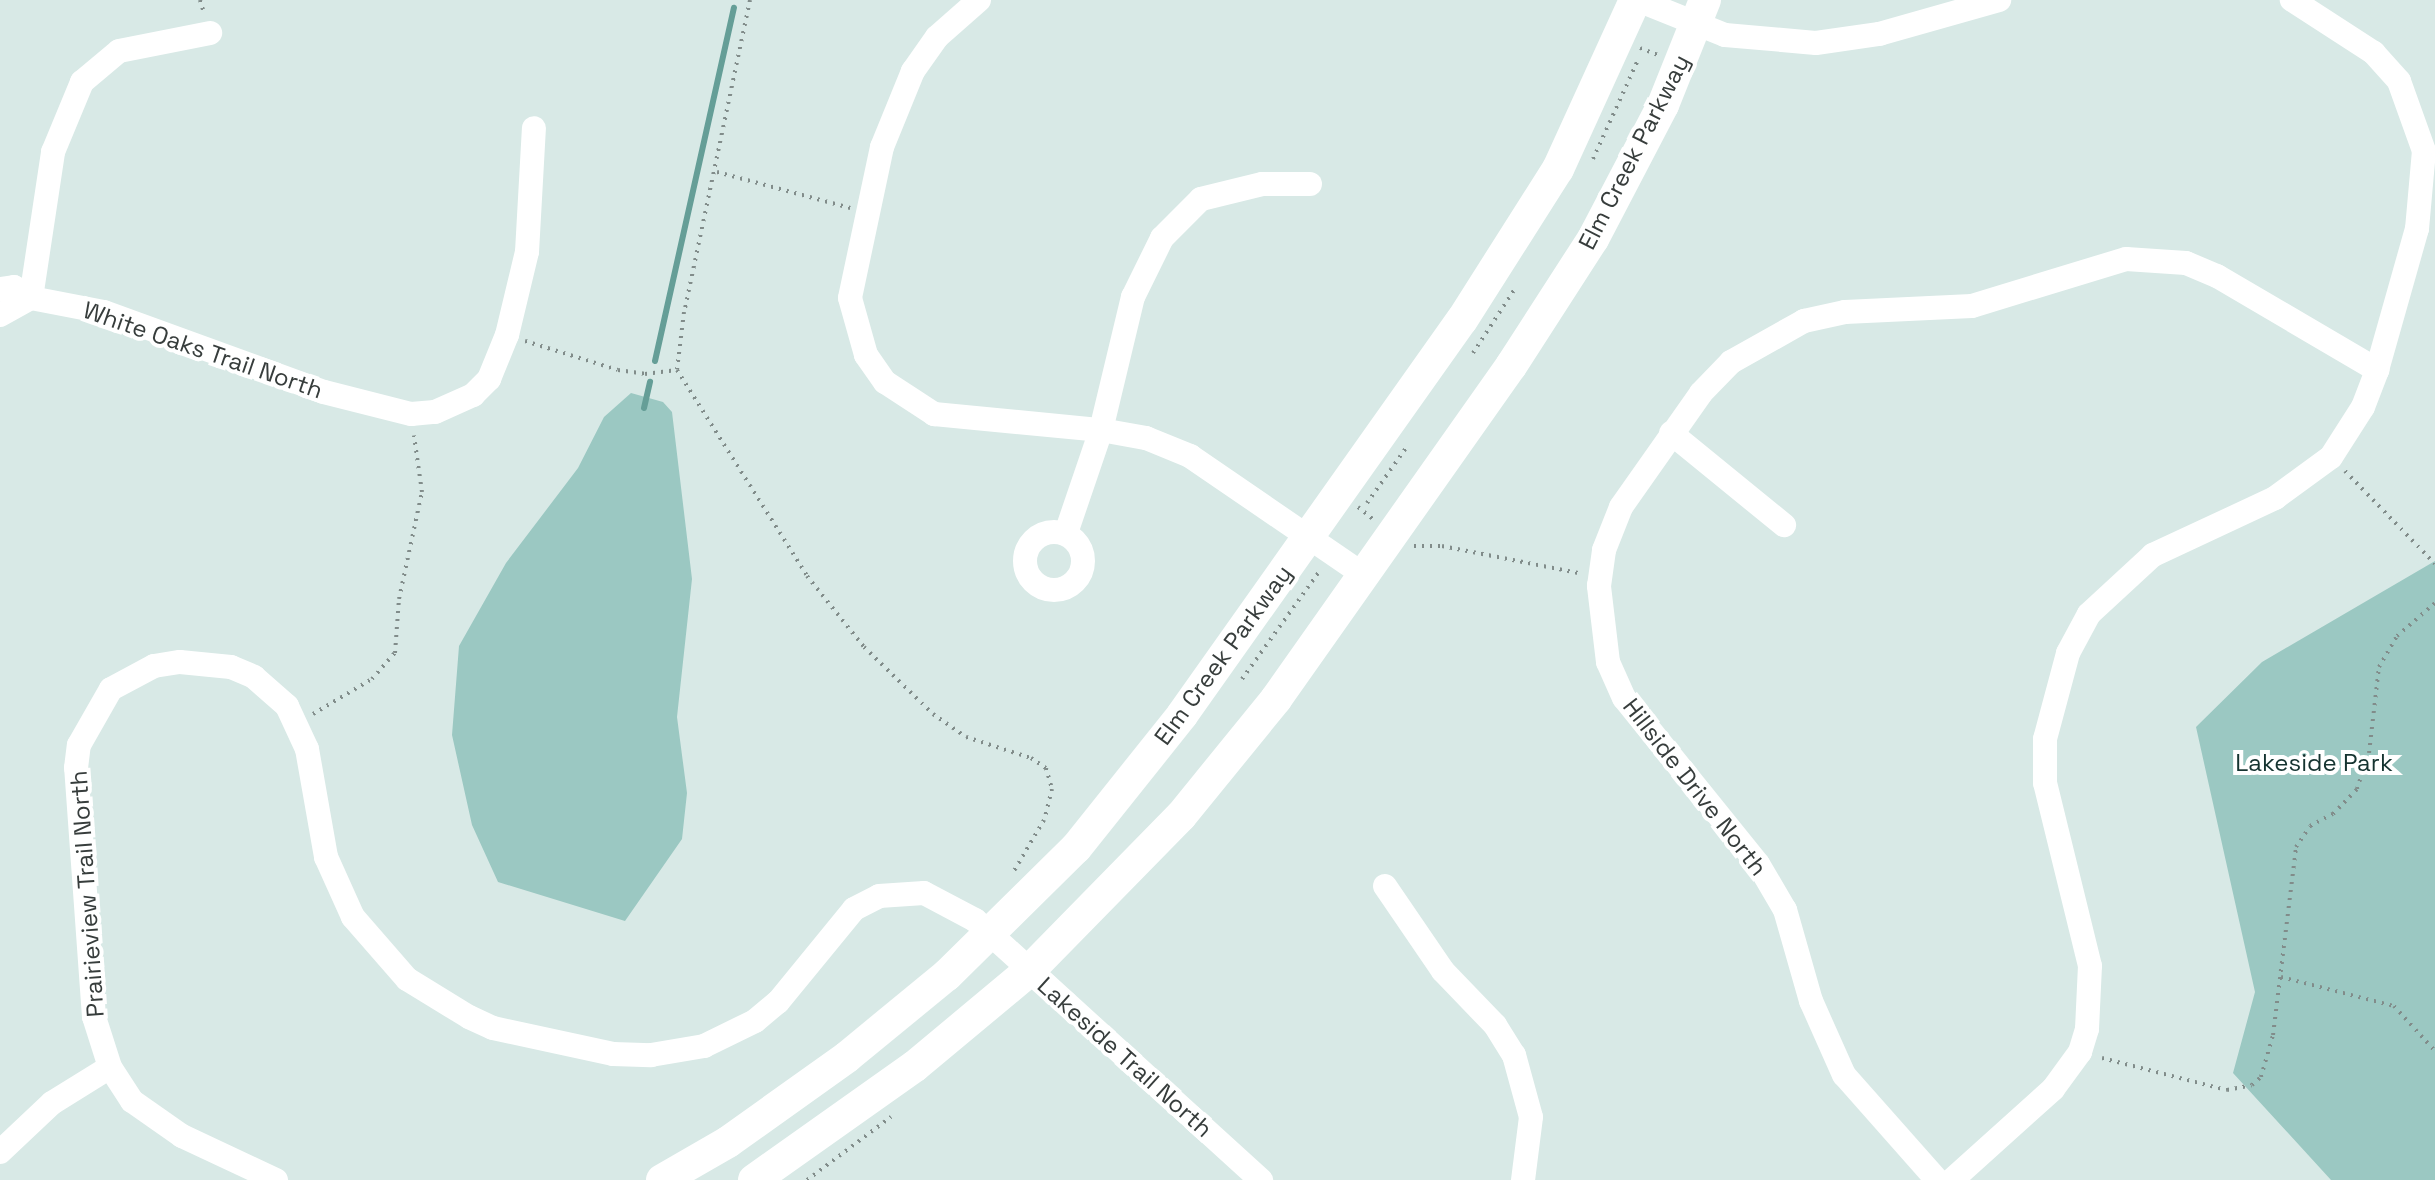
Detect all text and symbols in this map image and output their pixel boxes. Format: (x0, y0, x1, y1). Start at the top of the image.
street label: Elm Creek Parkway (1572, 50, 1696, 254)
street label: White Oaks Trail North (79, 295, 327, 405)
street label: Elm Creek Parkway (1148, 560, 1298, 750)
street label: Hillside Drive North (1617, 693, 1773, 881)
park label: Lakeside Park (2235, 749, 2393, 777)
street label: Prairieview Trail North (64, 769, 110, 1019)
street label: Lakeside Trail North (1031, 971, 1219, 1143)

